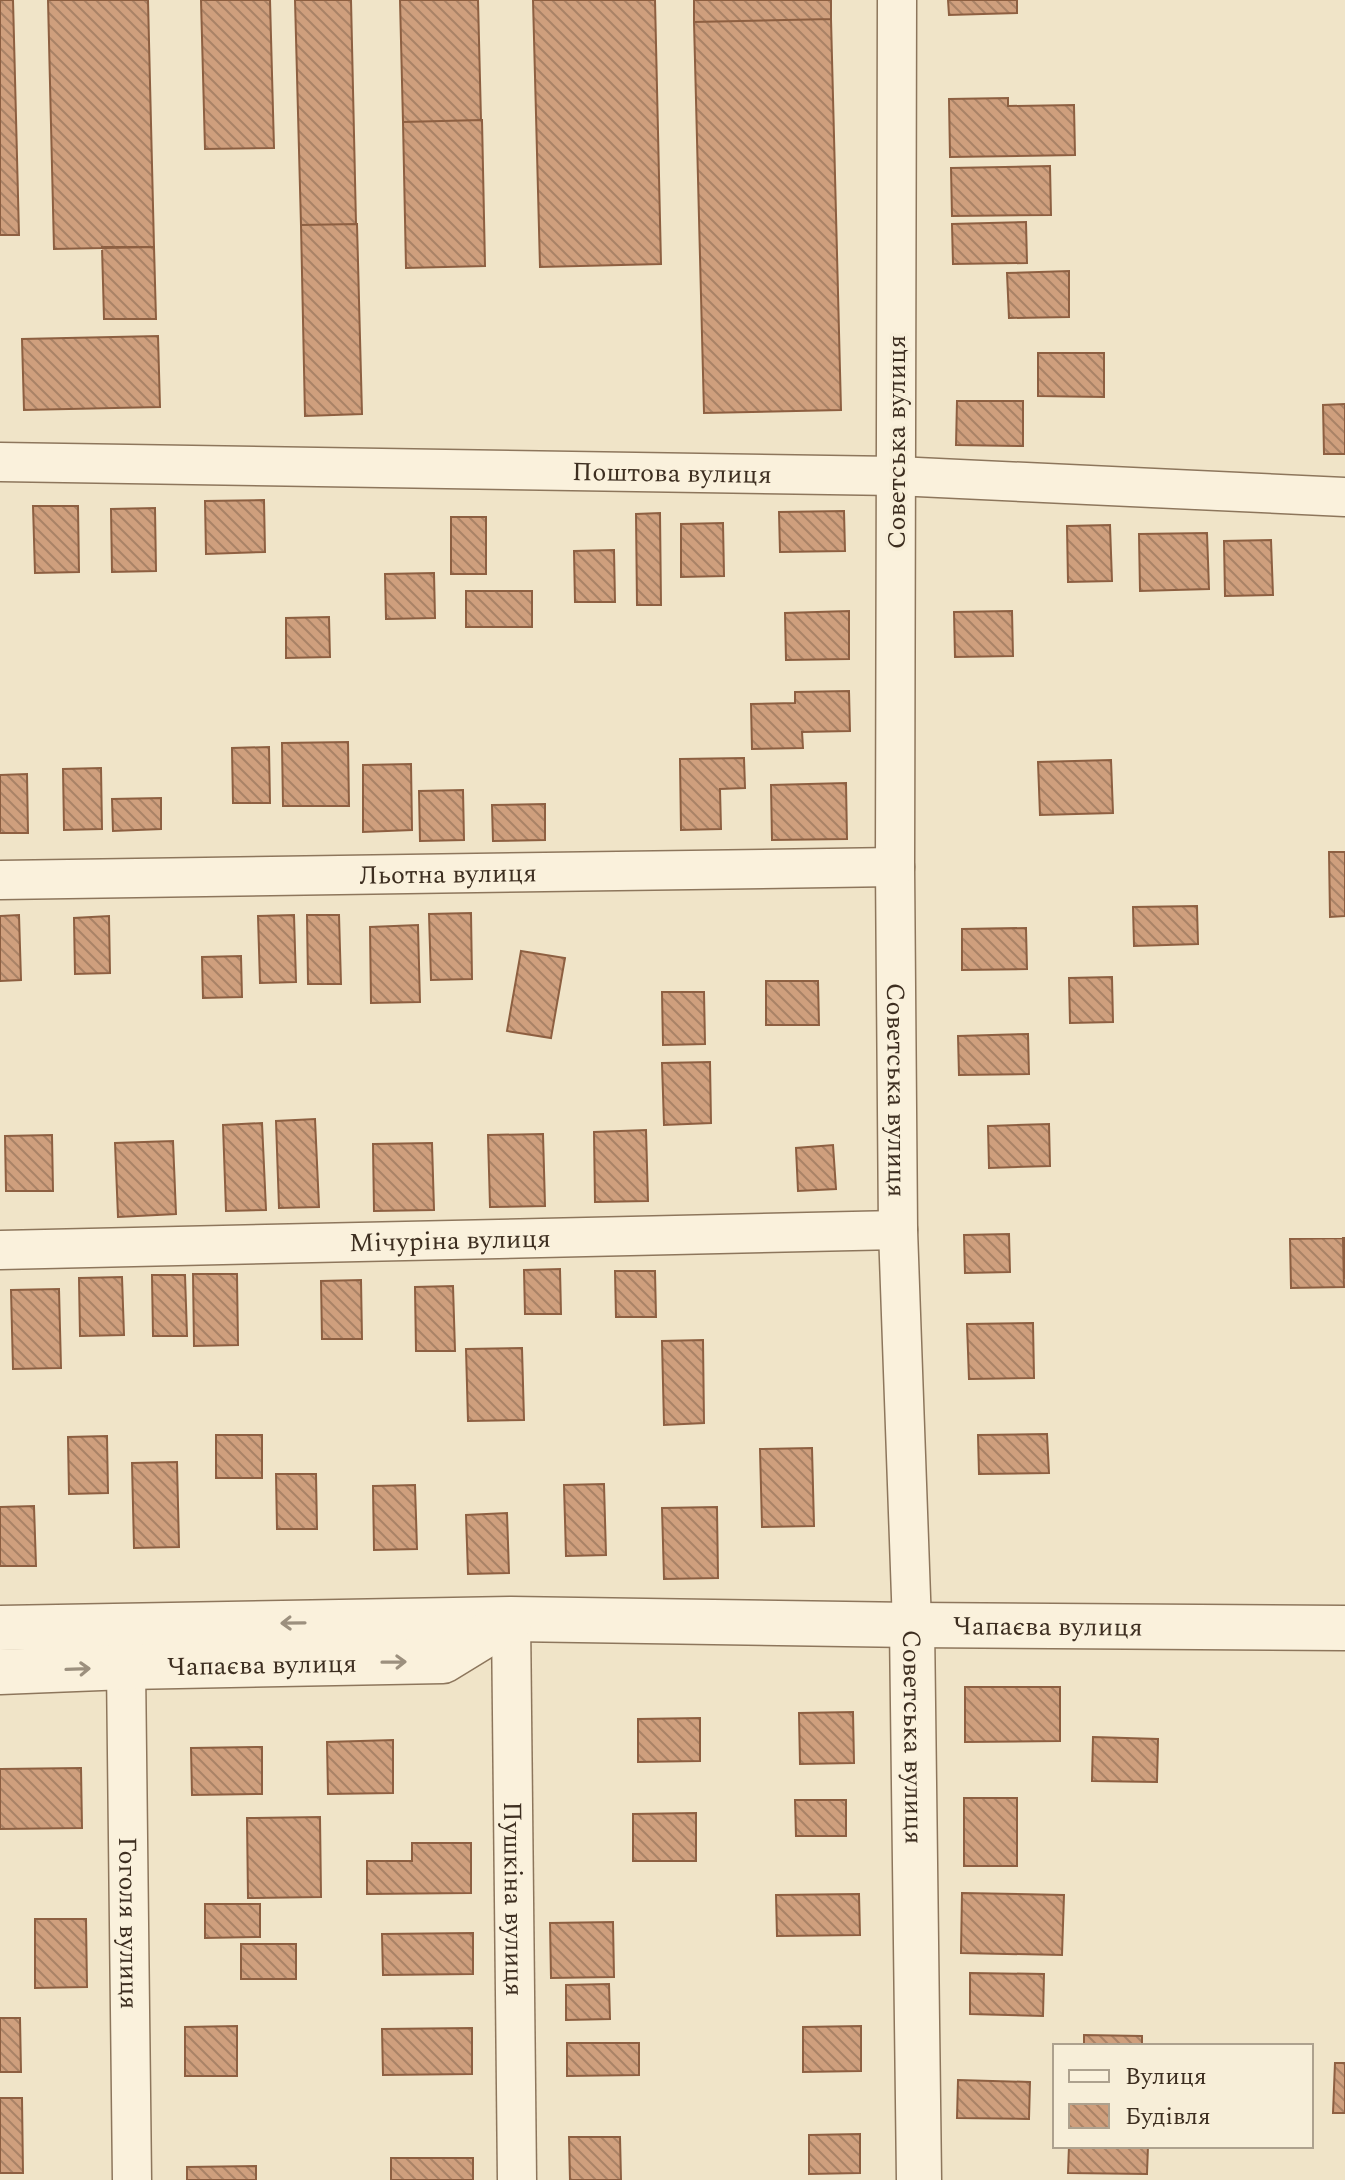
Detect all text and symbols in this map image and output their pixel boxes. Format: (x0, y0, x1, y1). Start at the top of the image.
street label: Советська вулиця (877, 335, 917, 549)
street label: Поштова вулиця (572, 452, 772, 495)
street label: Льотна вулиця (359, 853, 537, 896)
street label: Советська вулиця (875, 982, 917, 1198)
street label: Мічуріна вулиця (349, 1219, 551, 1263)
street label: Чапаєва вулиця (953, 1606, 1143, 1648)
one-way arrow (280, 1615, 307, 1631)
street label: Советська вулиця (891, 1629, 934, 1845)
street label: Чапаєва вулиця (167, 1644, 357, 1687)
one-way arrow (380, 1654, 407, 1670)
one-way arrow (64, 1661, 91, 1676)
street label: Пушкіна вулиця (492, 1801, 534, 1997)
street label: Гоголя вулиця (107, 1836, 149, 2010)
legend (1053, 2044, 1313, 2148)
text: Вулиця (1125, 2059, 1207, 2095)
text: Будівля (1125, 2099, 1211, 2135)

